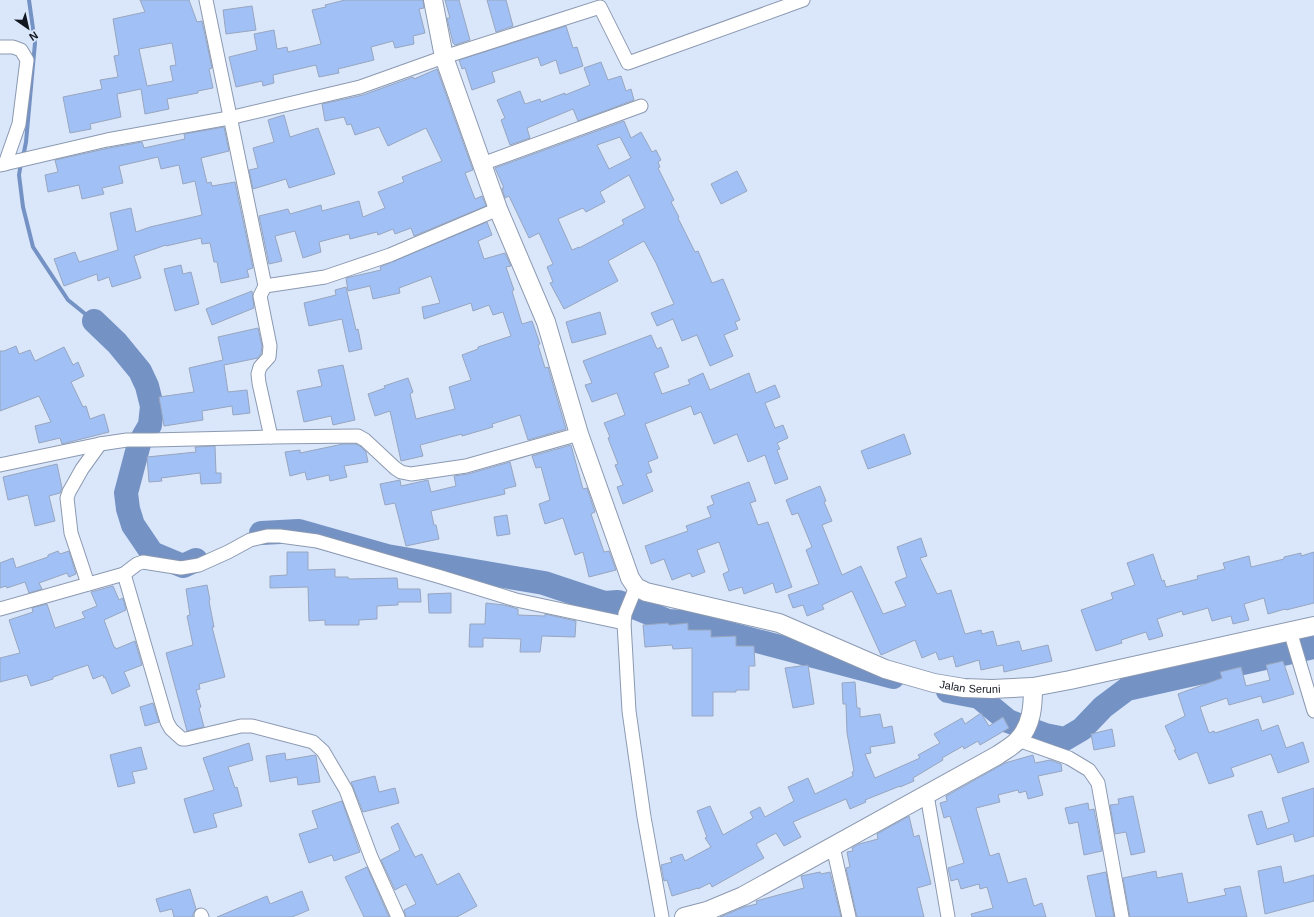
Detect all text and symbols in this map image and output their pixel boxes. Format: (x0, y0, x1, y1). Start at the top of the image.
north arrow (8, 8, 48, 48)
text: N (27, 29, 40, 44)
street label: Jalan Seruni (939, 678, 1001, 695)

